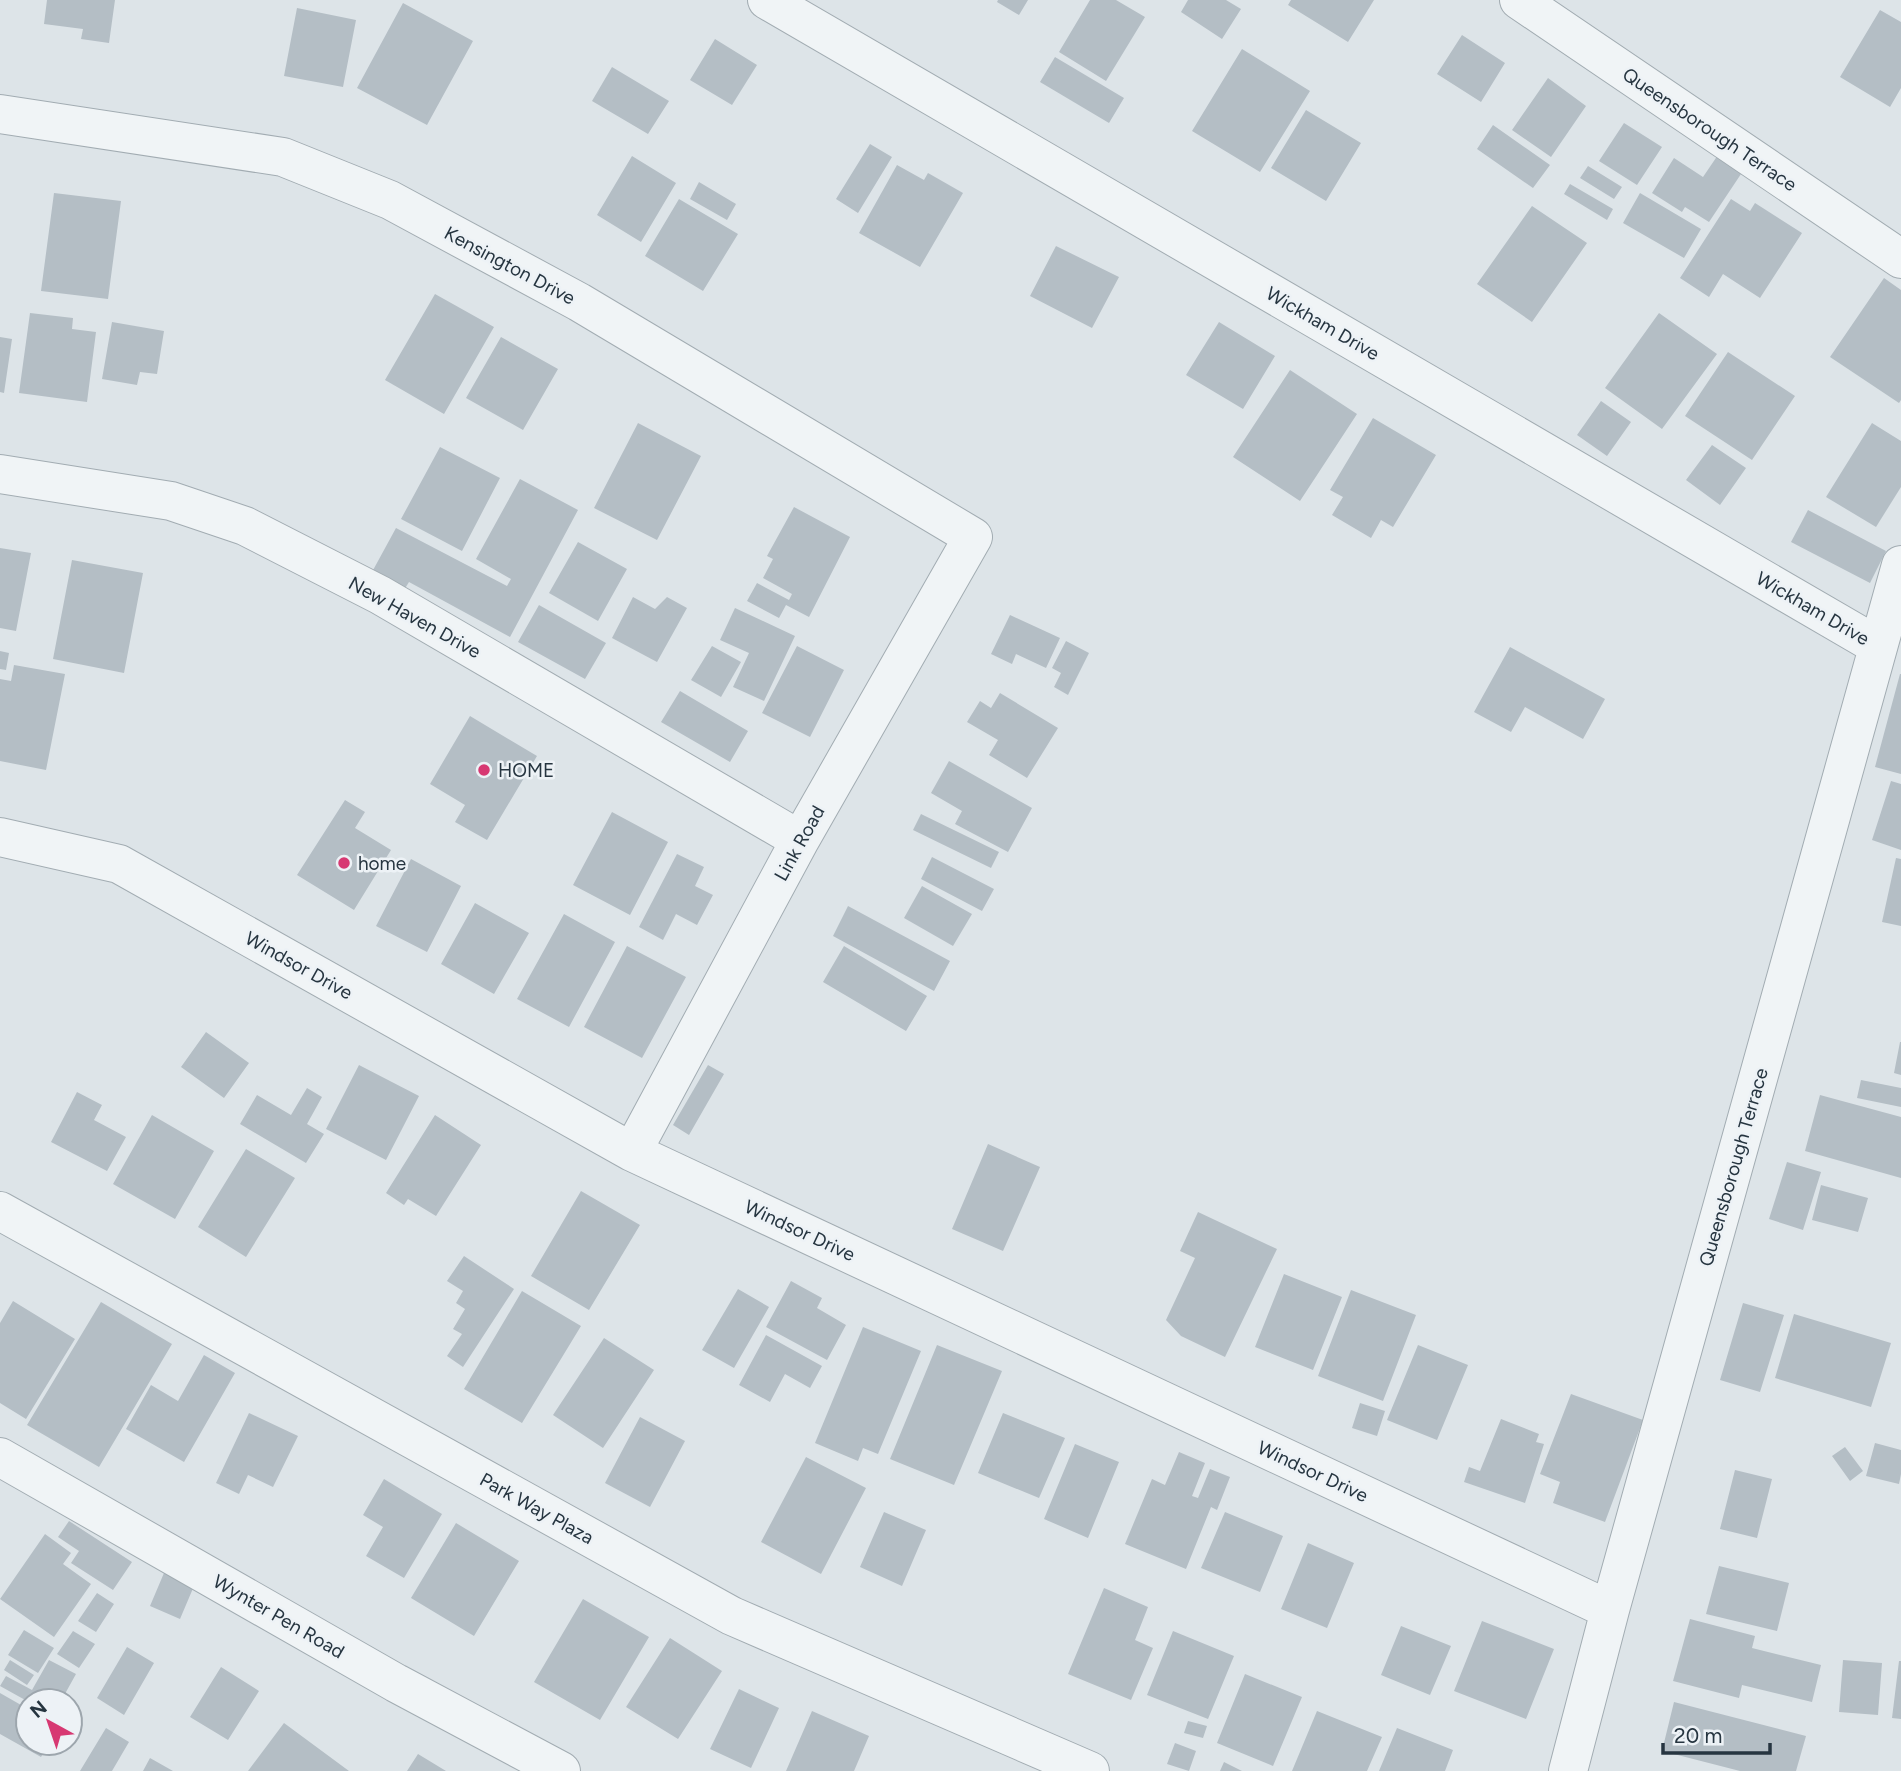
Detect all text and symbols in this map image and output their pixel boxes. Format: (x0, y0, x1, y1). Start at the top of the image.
street label: Queensborough Terrace (1618, 63, 1801, 196)
street label: Kensington Drive (440, 221, 579, 310)
street label: Wickham Drive (1262, 282, 1384, 365)
street label: Wickham Drive (1752, 567, 1874, 650)
street label: New Haven Drive (345, 572, 485, 663)
place label: HOME (498, 759, 554, 782)
marker: HOME (476, 762, 492, 778)
street label: Link Road (769, 802, 830, 885)
place label: home (358, 852, 406, 875)
marker: home (336, 855, 352, 871)
street label: Windsor Drive (241, 926, 357, 1004)
street label: Queensborough Terrace (1694, 1065, 1773, 1269)
street label: Windsor Drive (741, 1195, 859, 1266)
street label: Windsor Drive (1254, 1436, 1372, 1507)
street label: Park Way Plaza (476, 1468, 598, 1549)
street label: Wynter Pen Road (209, 1570, 348, 1663)
north arrow (14, 1687, 84, 1757)
text: N (25, 1696, 51, 1723)
scale bar (1663, 1712, 1770, 1756)
text: 20 m (1674, 1723, 1722, 1748)

